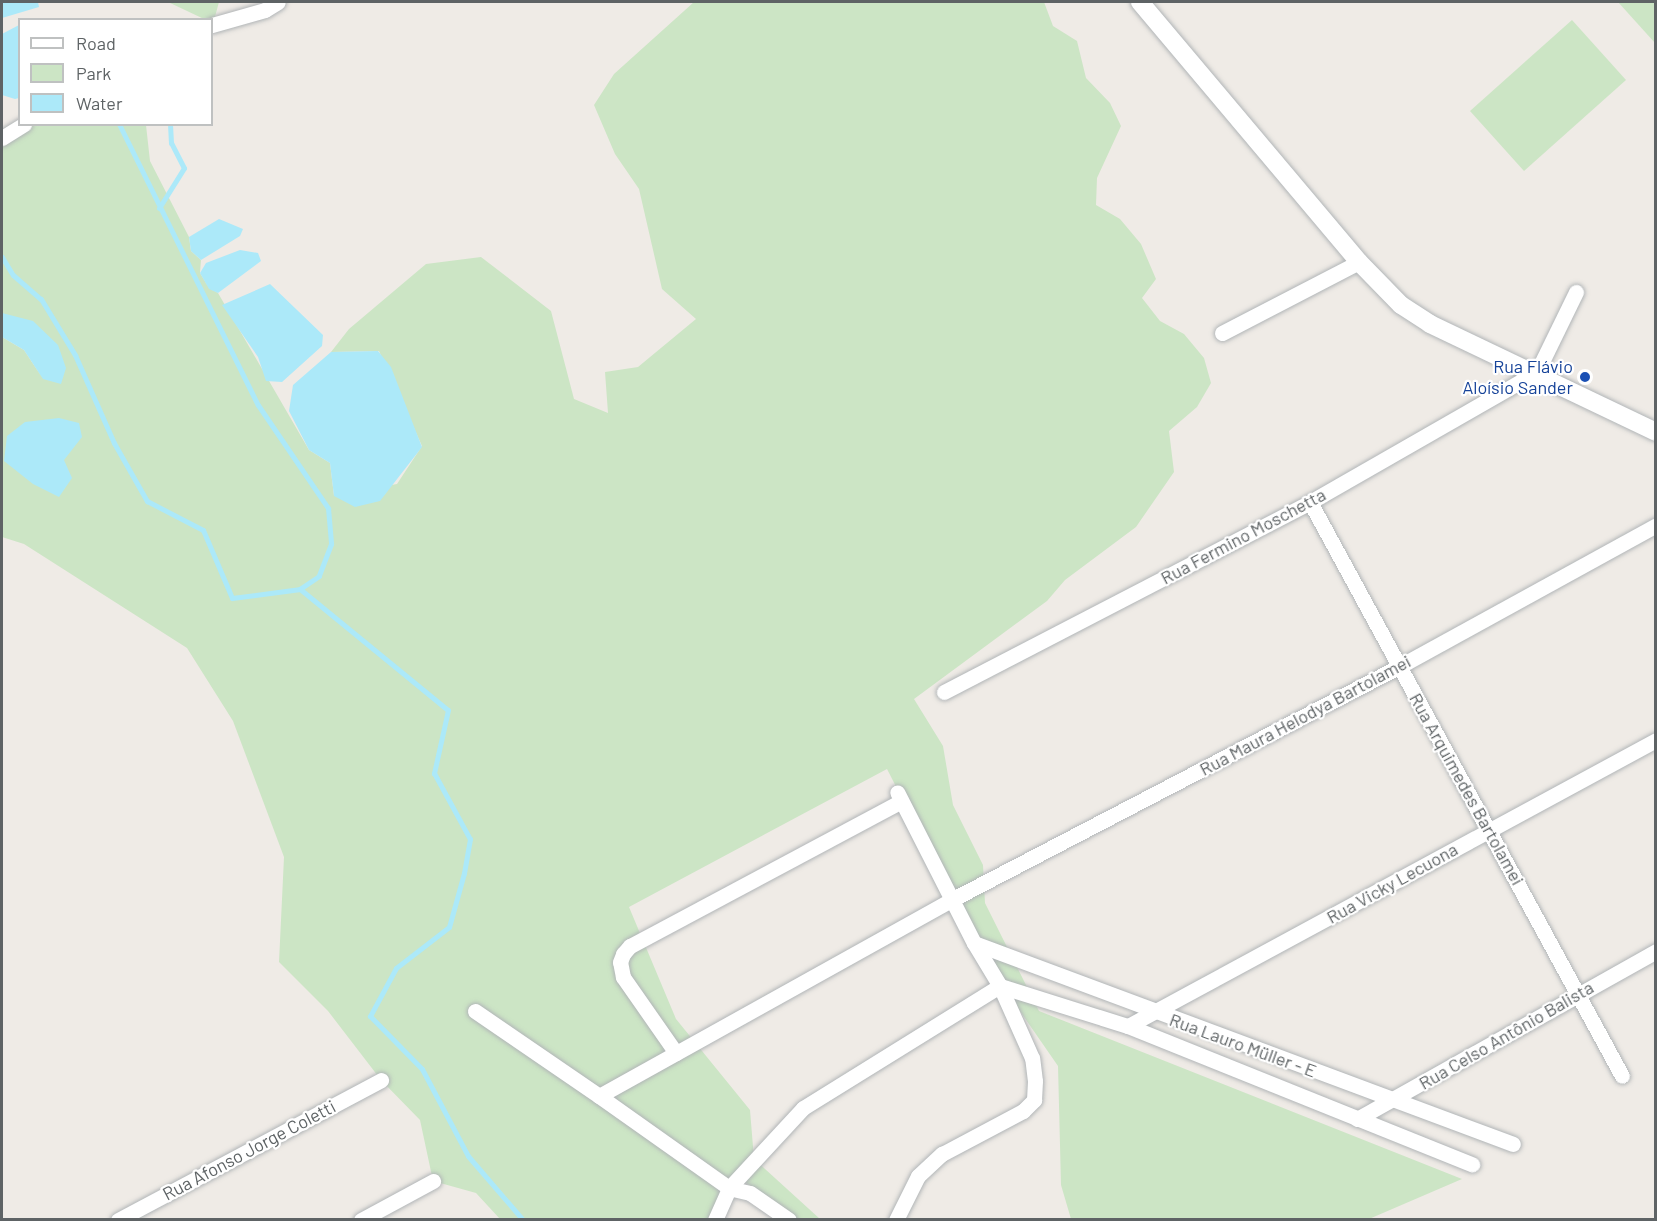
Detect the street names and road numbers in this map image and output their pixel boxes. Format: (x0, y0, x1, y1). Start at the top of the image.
street label: Rua Fermino Moschetta (1157, 483, 1329, 589)
street label: Rua Maura Helodya Bartolamei (1196, 650, 1414, 780)
street label: Rua Arquimedes Bartolamei (1405, 689, 1529, 889)
street label: Rua Vicky Lecuona (1323, 838, 1461, 928)
street label: Rua Celso Antônio Balista (1415, 976, 1597, 1094)
street label: Rua Lauro Müller - E (1167, 1008, 1319, 1082)
street label: Rua Afonso Jorge Coletti (159, 1095, 339, 1205)

